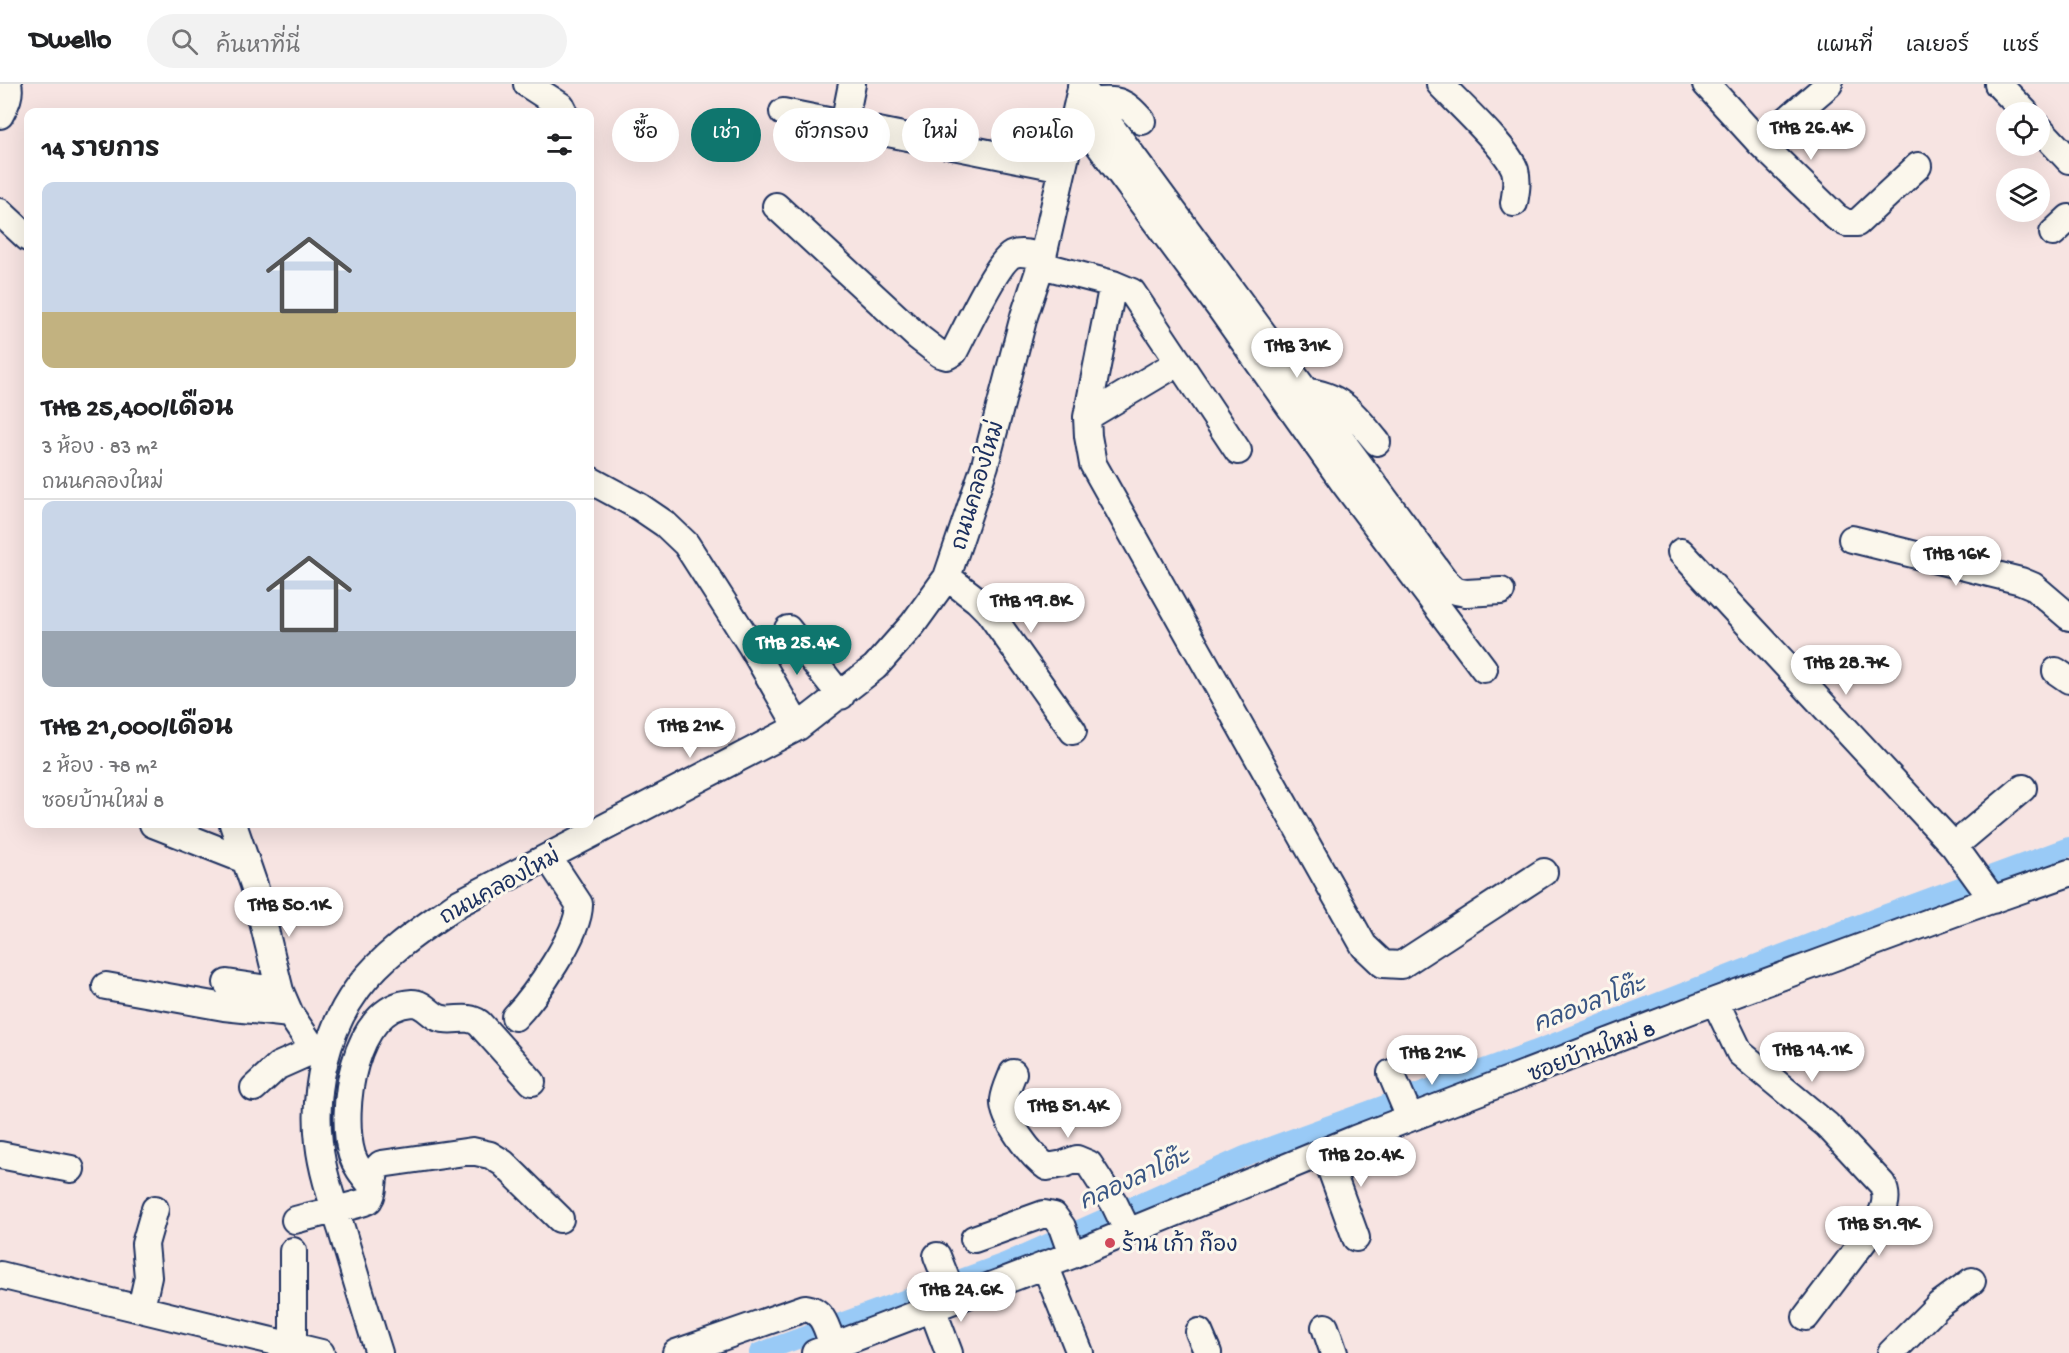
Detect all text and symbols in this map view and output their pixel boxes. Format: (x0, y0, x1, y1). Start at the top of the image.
search box (147, 14, 567, 68)
text: Dwello (30, 25, 111, 58)
icon: search (168, 25, 201, 58)
text: ค้นหาที่นี่ (216, 35, 300, 61)
text: แผนที่ (1816, 35, 1873, 60)
text: เลเยอร์ (1906, 35, 1969, 60)
text: แชร์ (2002, 35, 2039, 60)
map controls (1996, 102, 2050, 222)
button: locate (1996, 102, 2050, 156)
chip: ซื้อ (612, 108, 679, 162)
chip: เช่า (691, 108, 761, 162)
chip: ตัวกรอง (773, 108, 890, 162)
chip: ใหม่ (902, 108, 979, 162)
chip: คอนโด (991, 108, 1095, 162)
pin: THB 26.4K (1742, 110, 1880, 161)
text: THB 26.4K (1771, 118, 1851, 141)
icon: filters (543, 128, 576, 161)
text: 14 รายการ (42, 136, 160, 167)
button: layers (1996, 168, 2050, 222)
icon: home (255, 221, 363, 329)
pin: THB 31K (1242, 328, 1352, 379)
text: THB 31K (1265, 336, 1329, 359)
text: THB 25,400/เดือน (42, 395, 234, 426)
street label: ถนนคลองใหม่ (943, 417, 1012, 554)
text: 3 ห้อง · 83 m² (42, 438, 158, 461)
text: ถนนคลองใหม่ (42, 473, 163, 496)
pin: THB 16K (1901, 536, 2011, 587)
icon: home (255, 540, 363, 648)
text: THB 16K (1924, 544, 1988, 567)
pin: THB 19.8K (962, 583, 1100, 634)
text: THB 19.8K (991, 591, 1071, 614)
pin: THB 25.4K (728, 625, 866, 676)
text: THB 25.4K (756, 633, 838, 656)
pin: THB 28.7K (1777, 645, 1915, 696)
text: THB 28.7K (1805, 653, 1887, 676)
pin: THB 21K (635, 708, 745, 759)
text: THB 21,000/เดือน (42, 714, 233, 745)
text: THB 21K (659, 716, 721, 739)
text: 2 ห้อง · 78 m² (42, 757, 158, 780)
text: ซอยบ้านใหม่ 8 (42, 792, 164, 815)
street label: ถนนคลองใหม่ (434, 840, 566, 932)
pin: THB 50.1K (220, 887, 358, 938)
text: THB 50.1K (248, 895, 330, 918)
water label: คลองลาโต๊ะ (1528, 966, 1653, 1041)
street label: ซอยบ้านใหม่ 8 (1523, 1013, 1660, 1090)
pin: THB 14.1K (1743, 1032, 1881, 1083)
pin: THB 21K (1377, 1035, 1487, 1086)
text: THB 14.1K (1774, 1040, 1850, 1063)
text: THB 21K (1401, 1043, 1463, 1066)
pin: THB 51.4K (999, 1088, 1137, 1139)
text: THB 51.4K (1028, 1096, 1108, 1119)
pin: THB 20.4K (1292, 1137, 1430, 1188)
water label: คลองลาโต๊ะ (1074, 1138, 1198, 1218)
text: THB 20.4K (1320, 1145, 1402, 1168)
pin: THB 51.9K (1810, 1206, 1948, 1257)
text: THB 51.9K (1839, 1214, 1919, 1237)
place label: ร้าน เก้า ก๊อง (1122, 1229, 1237, 1260)
marker: ร้าน เก้า ก๊อง (1103, 1236, 1117, 1250)
pin: THB 24.6K (892, 1272, 1030, 1323)
text: THB 24.6K (921, 1280, 1001, 1303)

